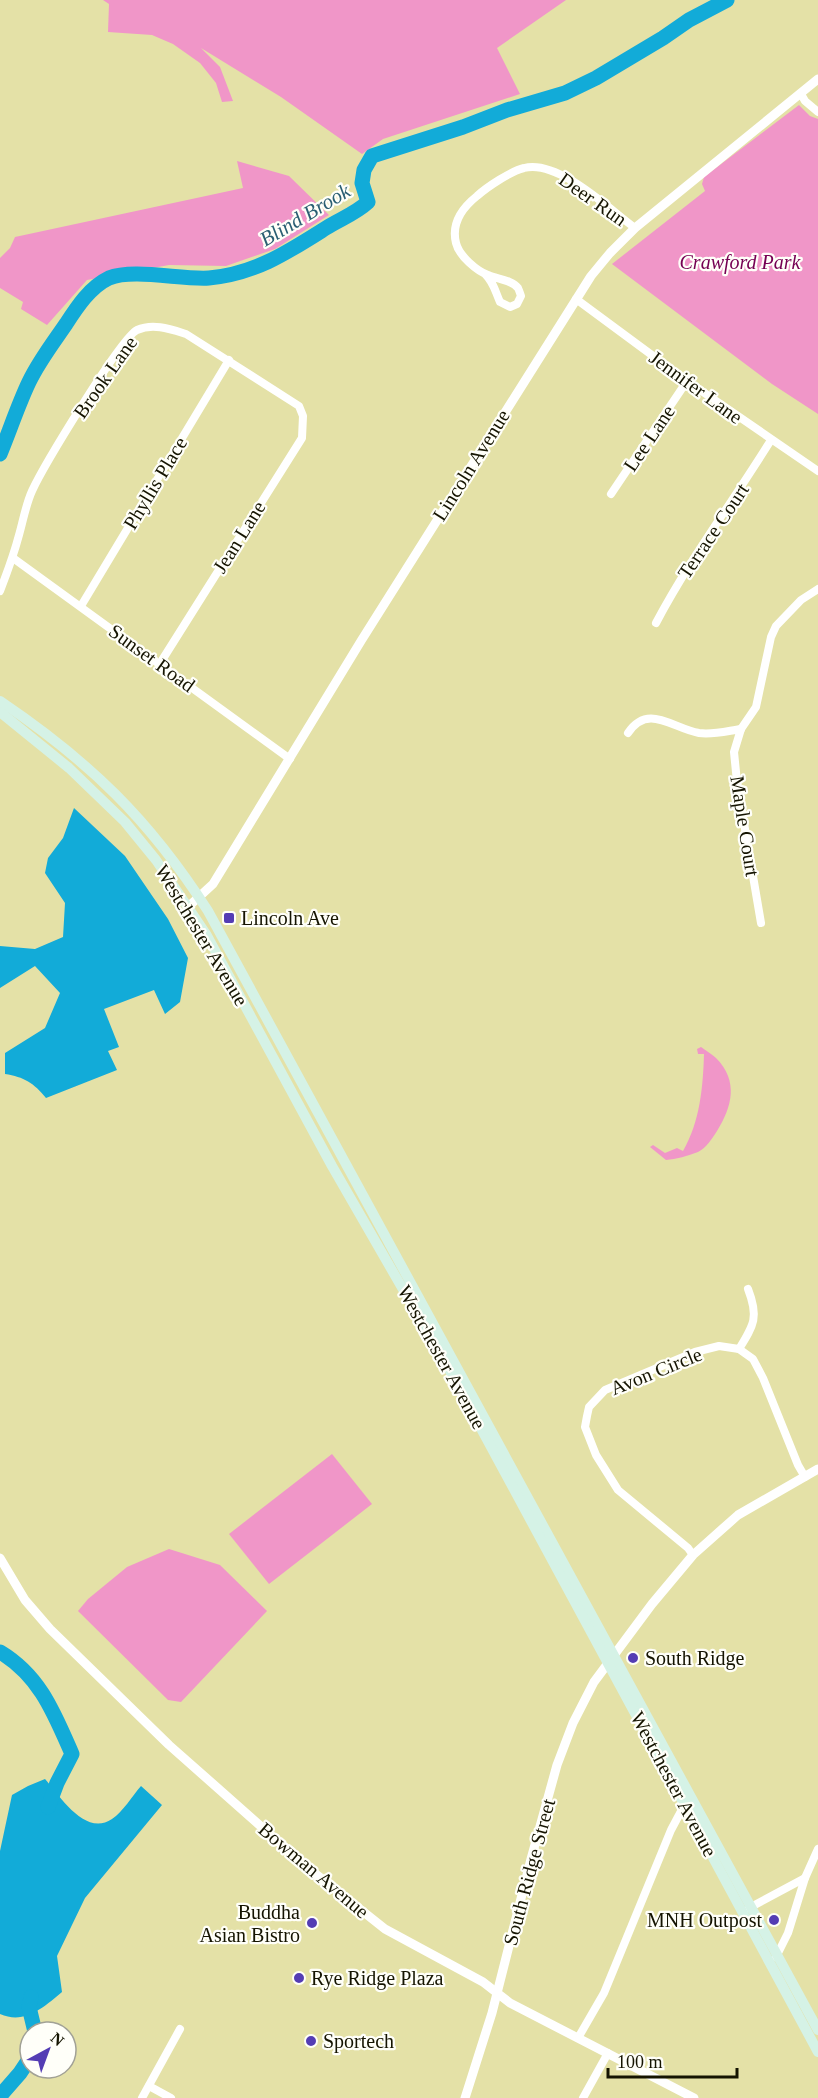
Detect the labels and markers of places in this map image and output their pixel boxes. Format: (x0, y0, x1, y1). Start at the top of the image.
place label: Lincoln Ave (241, 907, 339, 929)
marker: Lincoln Ave (222, 911, 236, 925)
place label: South Ridge (645, 1647, 745, 1670)
marker: South Ridge (626, 1651, 640, 1665)
place label: Buddha Asian Bistro (199, 1901, 300, 1946)
place label: MNH Outpost (647, 1909, 762, 1932)
marker: MNH Outpost (767, 1913, 781, 1927)
marker: Buddha Asian Bistro (305, 1916, 319, 1930)
place label: Rye Ridge Plaza (311, 1967, 444, 1990)
marker: Rye Ridge Plaza (292, 1971, 306, 1985)
place label: Sportech (323, 2030, 394, 2053)
marker: Sportech (304, 2034, 318, 2048)

